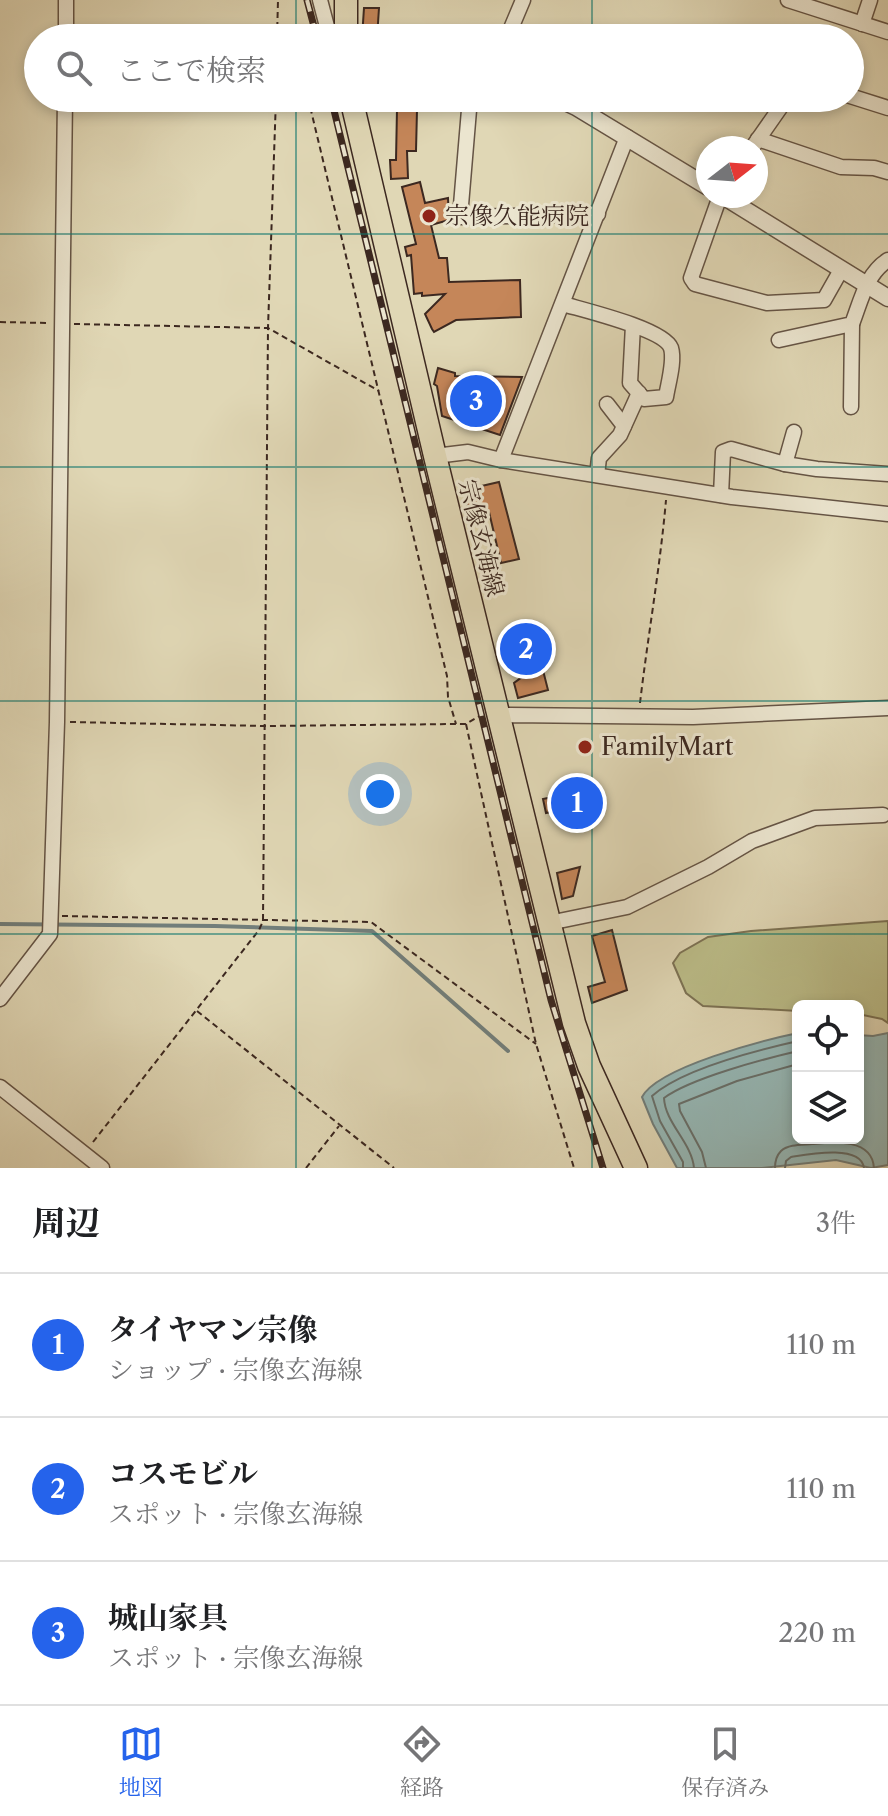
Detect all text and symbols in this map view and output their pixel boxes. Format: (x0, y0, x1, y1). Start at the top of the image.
search box (24, 24, 864, 112)
icon: search (52, 46, 96, 90)
text: ここで検索 (116, 52, 266, 89)
north arrow (696, 136, 768, 208)
place label: 宗像久能病院 (445, 201, 589, 230)
marker: 宗像久能病院 (420, 207, 438, 225)
pin: 3 (450, 371, 502, 431)
street label: 宗像玄海線 (453, 476, 510, 600)
pin: 2 (500, 619, 552, 679)
place label: FamilyMart (601, 732, 734, 761)
marker: FamilyMart (576, 738, 594, 756)
pin: 1 (551, 773, 603, 833)
your location (360, 774, 400, 814)
map controls (792, 1000, 864, 1144)
button: locate (792, 1000, 864, 1072)
button: layers (792, 1072, 864, 1144)
text: 周辺 (32, 1202, 100, 1244)
text: 3件 (816, 1207, 856, 1239)
text: タイヤマン宗像 (108, 1311, 317, 1348)
text: 1 (52, 1329, 64, 1361)
text: 110 m (787, 1329, 856, 1361)
text: ショップ · 宗像玄海線 (108, 1354, 363, 1386)
text: コスモビル (108, 1455, 258, 1492)
text: 2 (50, 1473, 66, 1505)
text: 110 m (787, 1473, 856, 1505)
text: スポット · 宗像玄海線 (108, 1498, 363, 1530)
text: 城山家具 (108, 1599, 228, 1636)
text: 3 (51, 1617, 65, 1649)
text: 220 m (778, 1617, 856, 1649)
text: スポット · 宗像玄海線 (108, 1642, 363, 1674)
tab: 地図 (119, 1722, 163, 1801)
tab: 経路 (400, 1722, 444, 1801)
tab: 保存済み (681, 1722, 769, 1801)

